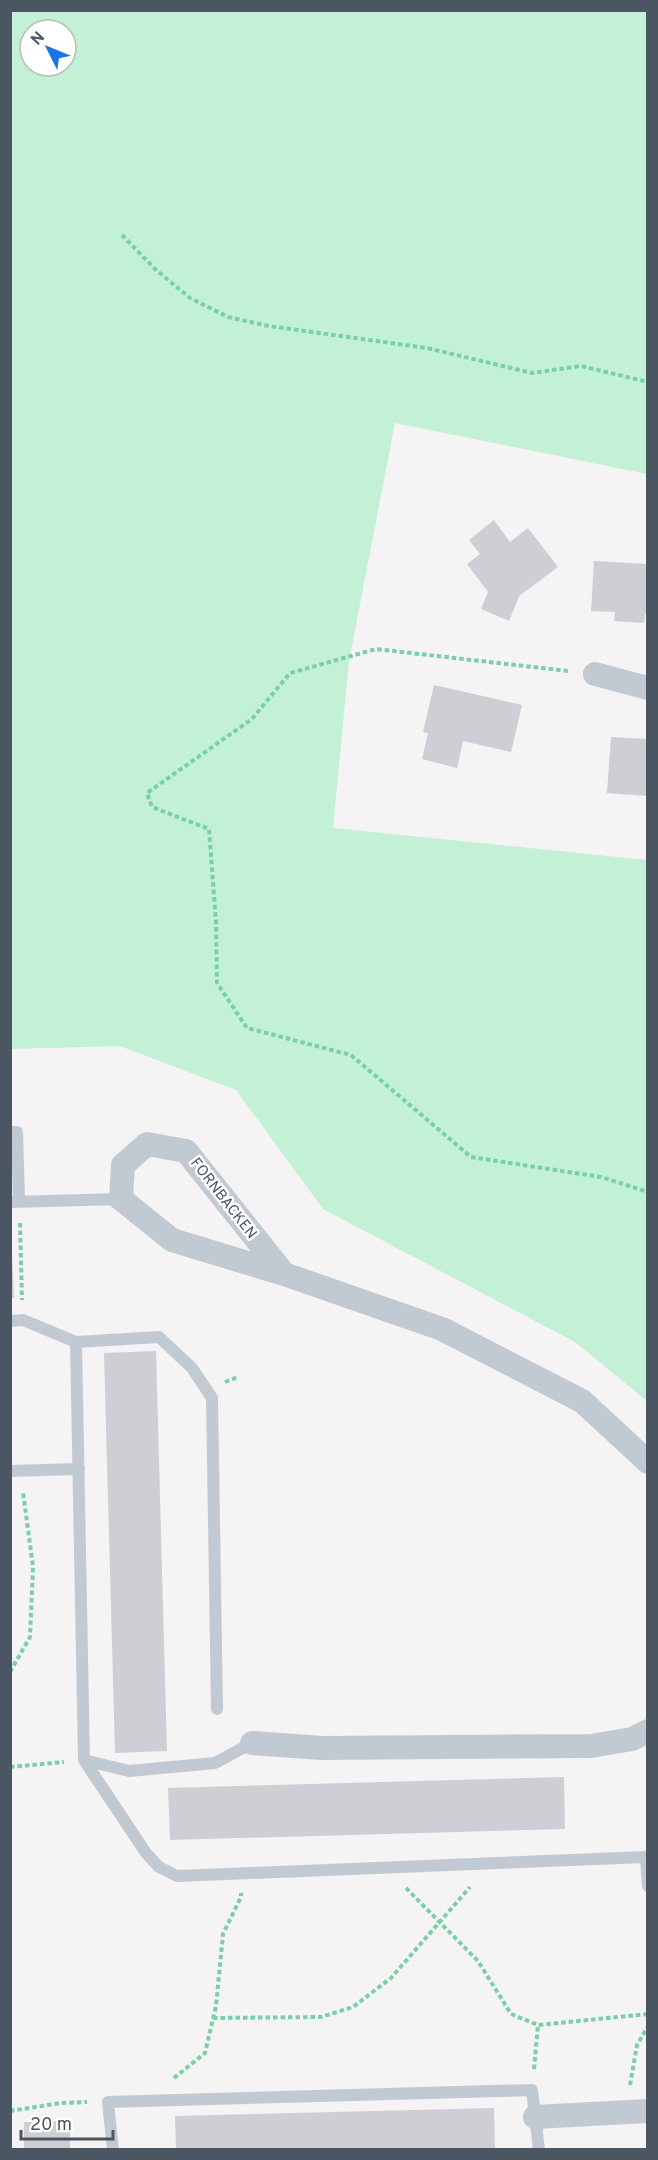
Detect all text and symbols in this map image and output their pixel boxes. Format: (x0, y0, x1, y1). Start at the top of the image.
north arrow (18, 18, 78, 78)
text: N (27, 28, 50, 50)
street label: FORNBACKEN (185, 1155, 260, 1243)
scale bar (21, 2103, 112, 2141)
text: 20 m (30, 2114, 72, 2137)

